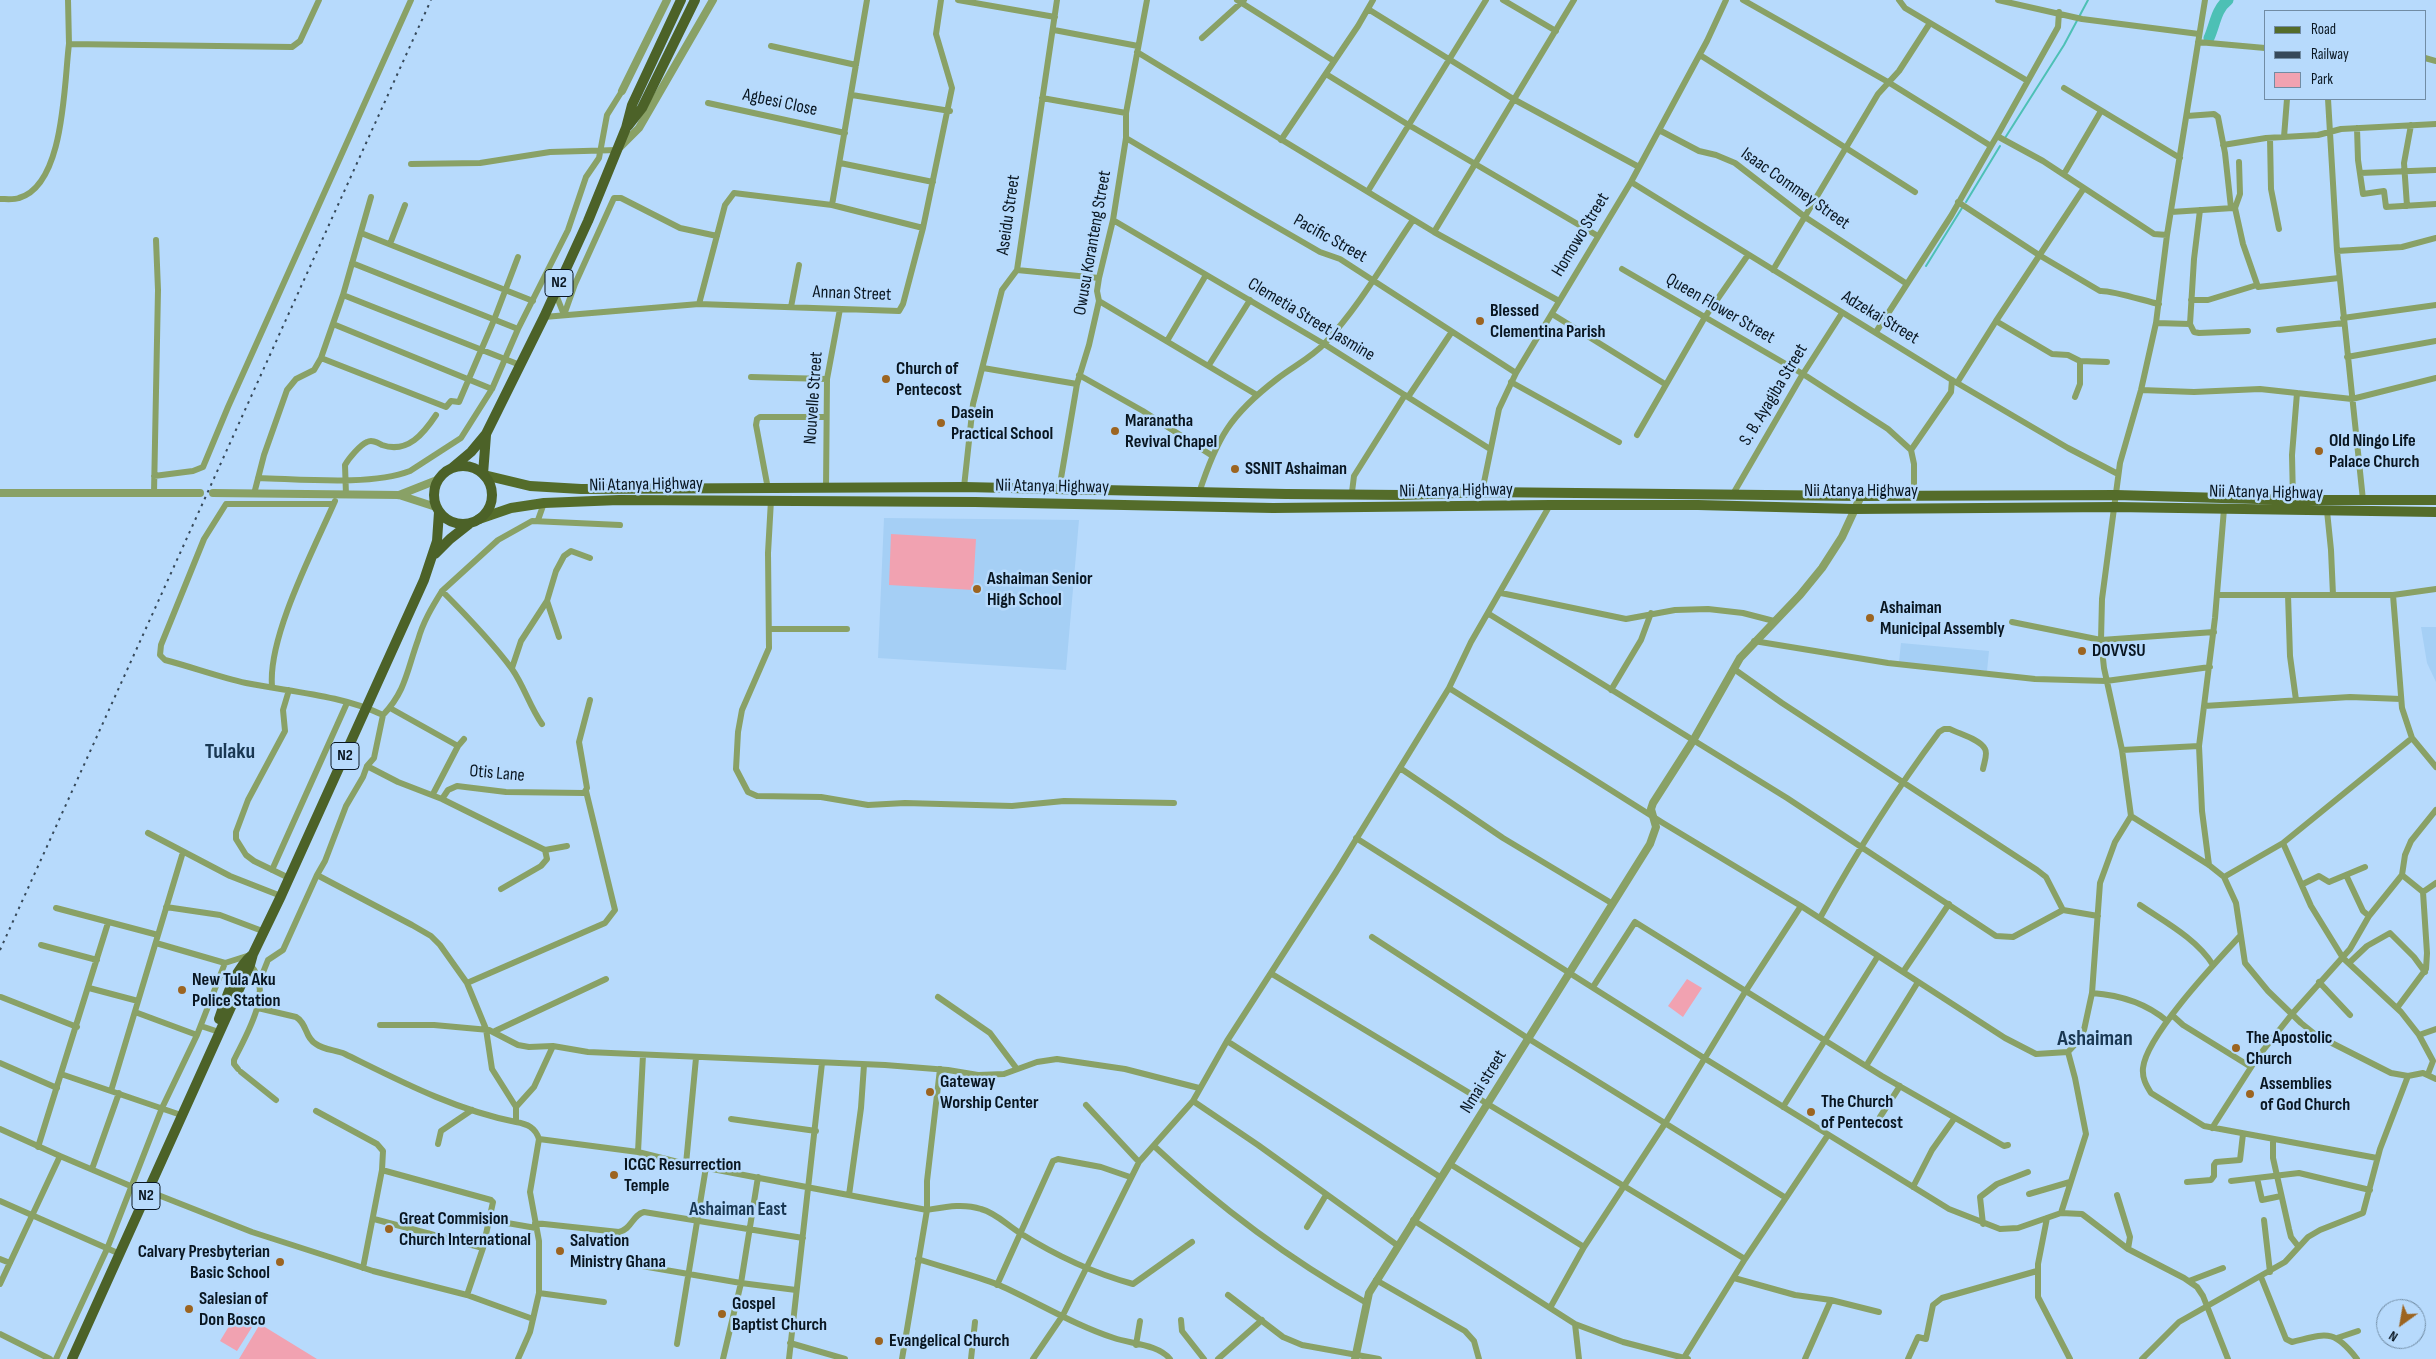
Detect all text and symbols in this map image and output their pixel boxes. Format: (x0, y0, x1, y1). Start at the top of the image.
legend (2264, 10, 2426, 100)
text: Road (2311, 20, 2336, 39)
text: Railway (2311, 45, 2349, 64)
text: Park (2311, 70, 2333, 89)
street label: Agbesi Close (741, 85, 819, 121)
street label: Isaac Commey Street (1736, 143, 1854, 235)
street label: Owusu Koranteng Street (1070, 169, 1116, 317)
street label: Aseidu Street (993, 174, 1025, 256)
street label: Homowo Street (1548, 189, 1614, 281)
street label: Pacific Street (1289, 210, 1371, 268)
street label: Queen Flower Street (1662, 269, 1778, 349)
road number: N2 (545, 270, 573, 296)
street label: Clemetia Street Jasmine (1244, 274, 1378, 366)
street label: Annan Street (812, 282, 892, 306)
street label: Adzekai Street (1837, 286, 1923, 350)
place label: Blessed Clementina Parish (1490, 300, 1606, 342)
marker: Blessed Clementina Parish (1474, 315, 1486, 327)
street label: S. B. Ayagiba Street (1735, 340, 1813, 450)
street label: Nouvelle Street (800, 351, 828, 445)
place label: Church of Pentecost (896, 358, 962, 400)
marker: Church of Pentecost (880, 373, 892, 385)
place label: Dasein Practical School (951, 402, 1053, 444)
place label: Maranatha Revival Chapel (1125, 410, 1217, 452)
marker: Dasein Practical School (935, 417, 947, 429)
marker: Maranatha Revival Chapel (1109, 425, 1121, 437)
place label: Old Ningo Life Palace Church (2329, 430, 2419, 472)
marker: Old Ningo Life Palace Church (2313, 445, 2325, 457)
place label: SSNIT Ashaiman (1245, 458, 1347, 480)
marker: SSNIT Ashaiman (1229, 463, 1241, 475)
street label: Nii Atanya Highway (589, 473, 703, 497)
street label: Nii Atanya Highway (995, 475, 1109, 499)
street label: Nii Atanya Highway (1399, 479, 1513, 503)
street label: Nii Atanya Highway (1804, 480, 1918, 502)
street label: Nii Atanya Highway (2209, 481, 2323, 505)
place label: Ashaiman Senior High School (987, 568, 1093, 610)
marker: Ashaiman Senior High School (971, 583, 983, 595)
place label: Ashaiman Municipal Assembly (1880, 597, 2005, 640)
marker: Ashaiman Municipal Assembly (1864, 612, 1876, 624)
place label: DOVVSU (2092, 640, 2146, 662)
marker: DOVVSU (2076, 645, 2088, 657)
district label: Tulaku (205, 739, 255, 765)
road number: N2 (331, 742, 359, 769)
street label: Otis Lane (468, 761, 526, 787)
place label: New Tula Aku Police Station (192, 969, 280, 1012)
marker: New Tula Aku Police Station (176, 984, 188, 996)
district label: Ashaiman (2057, 1026, 2133, 1052)
place label: The Apostolic Church (2246, 1027, 2332, 1070)
marker: The Apostolic Church (2230, 1042, 2242, 1054)
street label: Nmai street (1456, 1046, 1512, 1118)
place label: Gateway Worship Center (940, 1071, 1039, 1114)
place label: Assemblies of God Church (2260, 1073, 2350, 1116)
marker: Gateway Worship Center (924, 1086, 936, 1098)
marker: Assemblies of God Church (2244, 1088, 2256, 1100)
place label: The Church of Pentecost (1821, 1091, 1903, 1134)
marker: The Church of Pentecost (1805, 1106, 1817, 1118)
place label: ICGC Resurrection Temple (624, 1154, 741, 1196)
marker: ICGC Resurrection Temple (608, 1169, 620, 1181)
road number: N2 (132, 1182, 160, 1210)
district label: Ashaiman East (689, 1199, 787, 1221)
place label: Great Commision Church International (399, 1208, 531, 1250)
marker: Great Commision Church International (383, 1223, 395, 1235)
place label: Salvation Ministry Ghana (570, 1230, 666, 1272)
place label: Calvary Presbyterian Basic School (138, 1241, 270, 1284)
marker: Salvation Ministry Ghana (554, 1245, 566, 1257)
marker: Calvary Presbyterian Basic School (274, 1256, 286, 1268)
place label: Salesian of Don Bosco (199, 1288, 268, 1330)
place label: Gospel Baptist Church (732, 1293, 827, 1336)
north arrow (2376, 1299, 2426, 1349)
marker: Salesian of Don Bosco (183, 1303, 195, 1315)
marker: Gospel Baptist Church (716, 1308, 728, 1320)
text: N (2386, 1327, 2401, 1345)
place label: Evangelical Church (889, 1330, 1010, 1352)
marker: Evangelical Church (873, 1335, 885, 1347)

